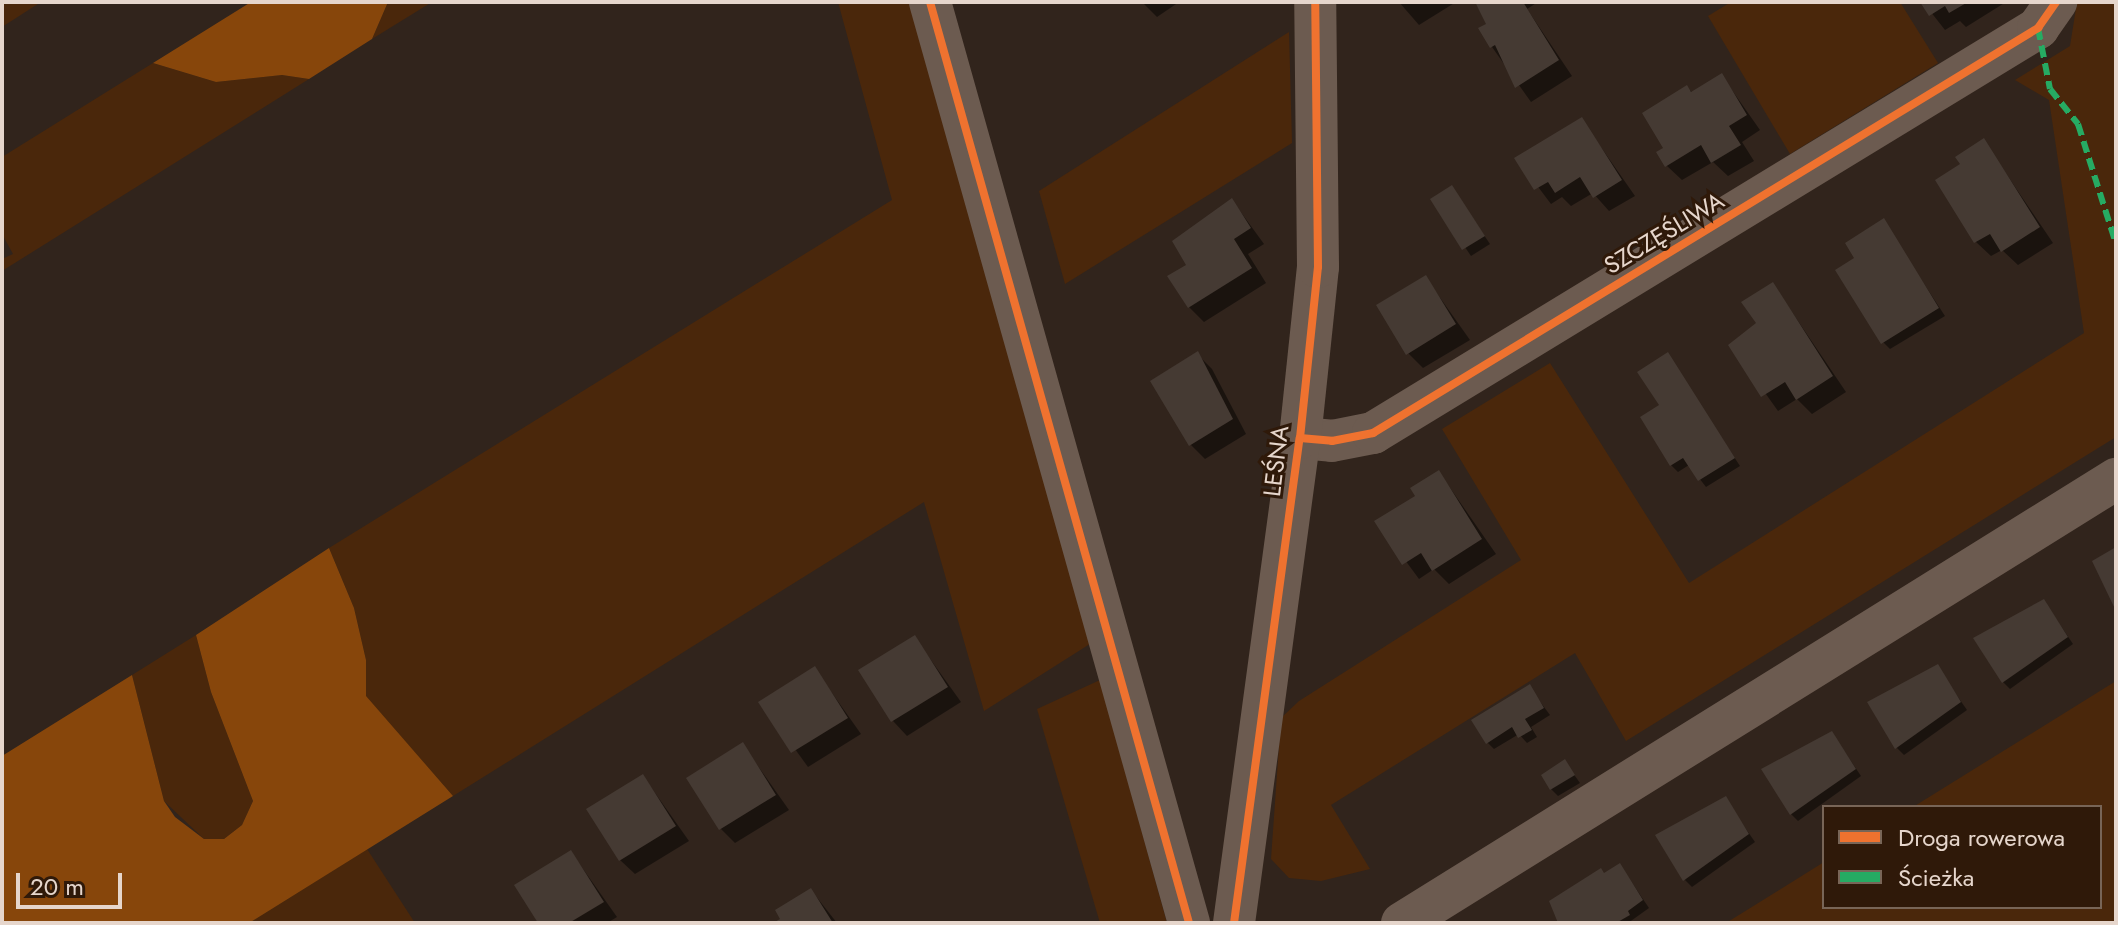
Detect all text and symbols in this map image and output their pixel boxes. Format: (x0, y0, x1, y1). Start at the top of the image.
street label: SZCZĘŚLIWA (1599, 186, 1729, 280)
street label: LEŚNA (1257, 424, 1295, 498)
legend (1822, 805, 2102, 909)
text: Droga rowerowa (1898, 820, 2065, 855)
scale bar (20, 857, 126, 907)
text: Ścieżka (1898, 860, 1974, 895)
text: 20 m (30, 869, 84, 904)

